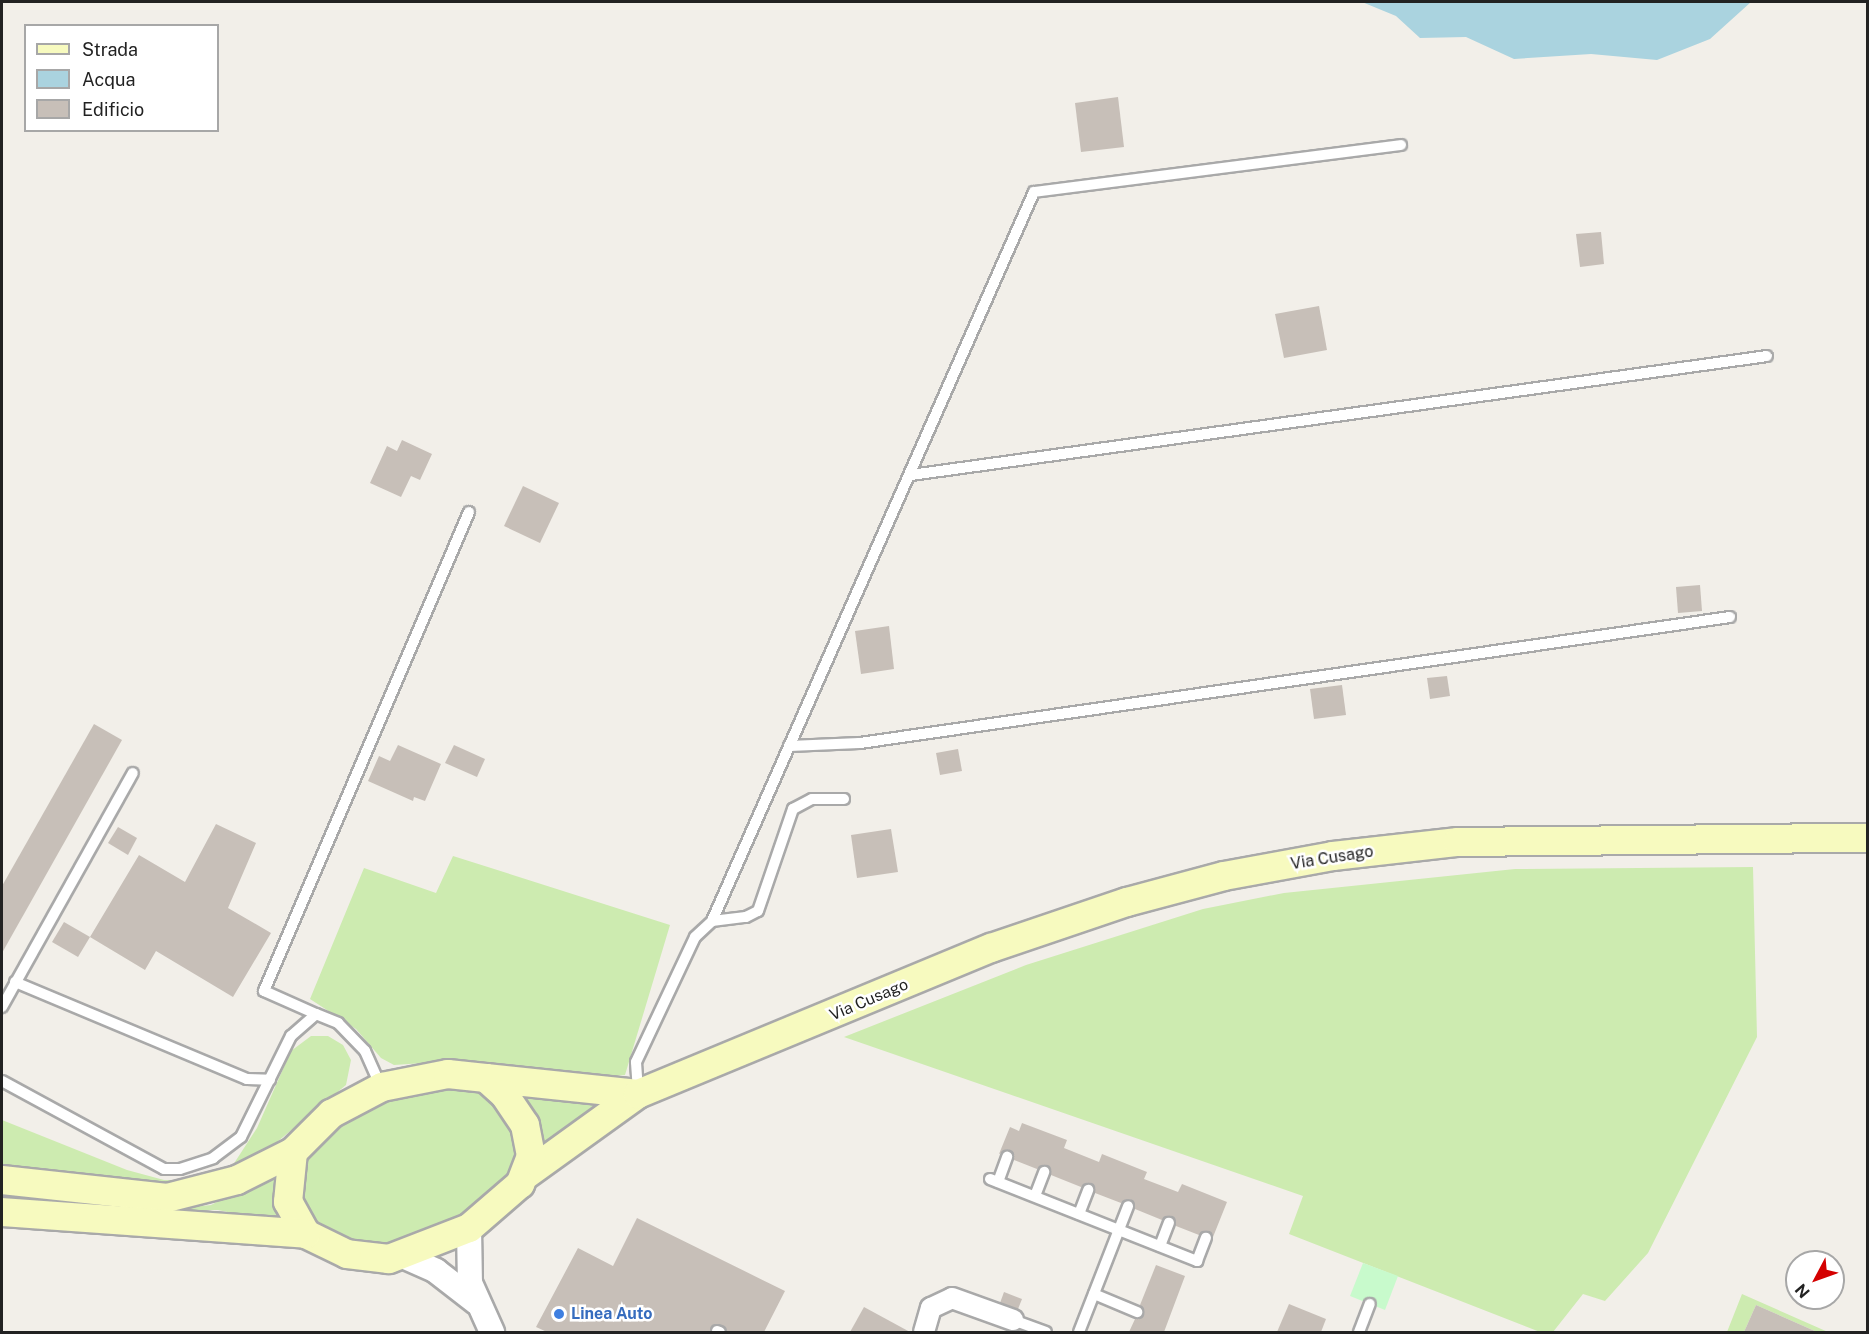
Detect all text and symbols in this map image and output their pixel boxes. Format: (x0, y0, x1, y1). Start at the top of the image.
legend (24, 24, 219, 132)
text: Strada (82, 39, 138, 60)
text: Acqua (82, 69, 135, 90)
text: Edificio (82, 99, 144, 120)
street label: Via Cusago (1289, 842, 1375, 874)
street label: Via Cusago (827, 975, 911, 1025)
north arrow (1785, 1250, 1845, 1310)
text: N (1791, 1280, 1814, 1302)
place label: Linea Auto (571, 1304, 652, 1324)
marker: Linea Auto (552, 1307, 566, 1321)

